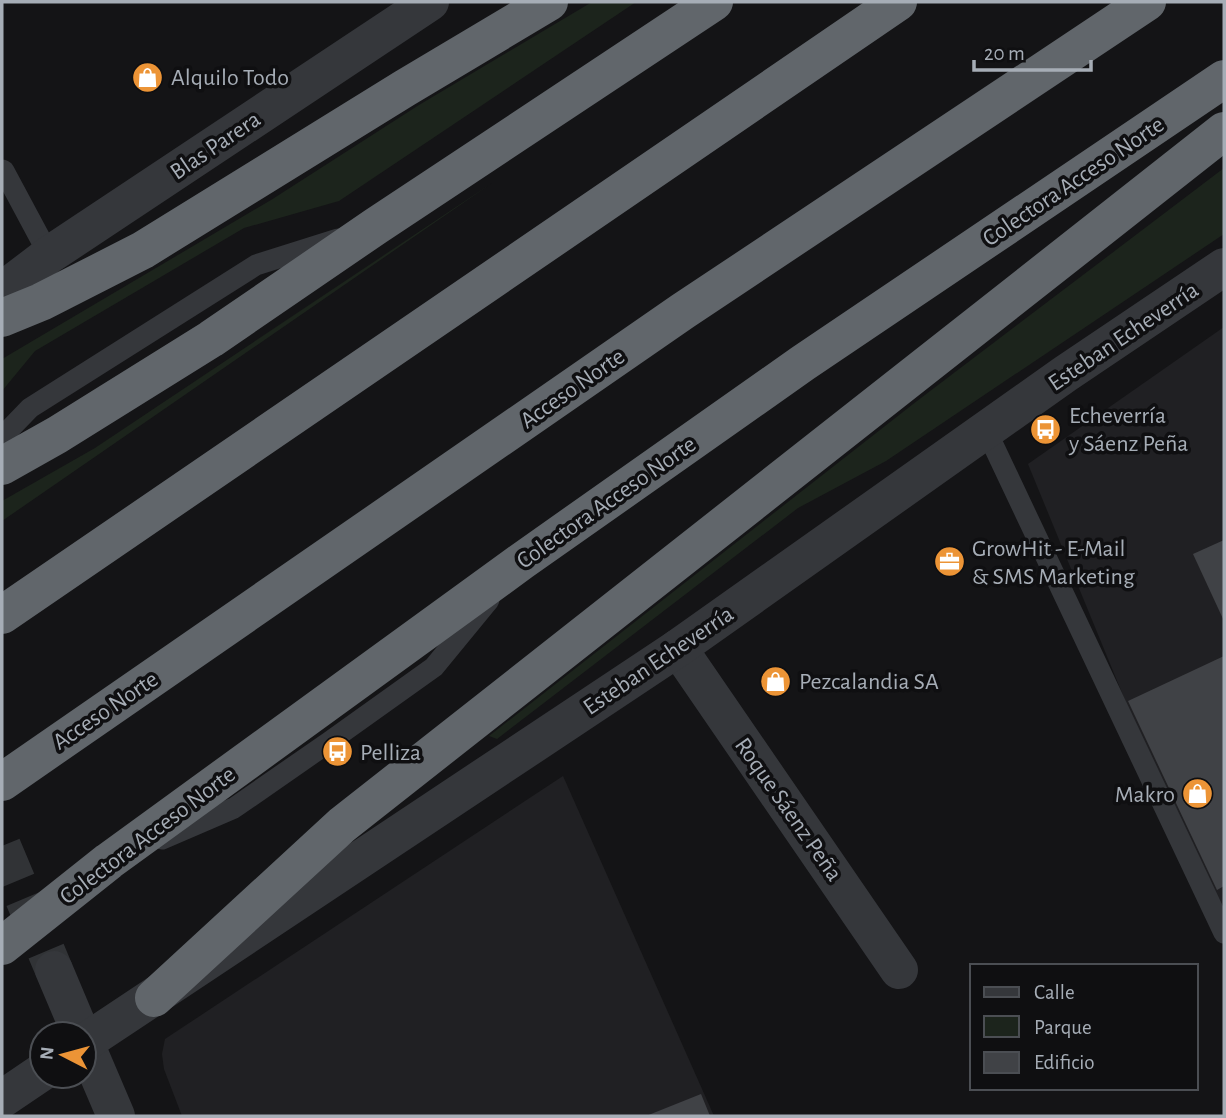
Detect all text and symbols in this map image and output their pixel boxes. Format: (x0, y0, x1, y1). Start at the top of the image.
scale bar (974, 28, 1091, 72)
text: 20 m (984, 43, 1025, 64)
shop icon: Alquilo Todo (131, 60, 165, 94)
place label: Alquilo Todo (171, 66, 289, 90)
street label: Blas Parera (166, 107, 265, 185)
street label: Colectora Acceso Norte (979, 112, 1168, 251)
street label: Esteban Echeverría (1044, 278, 1203, 396)
street label: Acceso Norte (516, 344, 629, 433)
place label: Echeverría y Sáenz Peña (1068, 404, 1188, 456)
bus stop icon: Echeverría y Sáenz Peña (1029, 412, 1063, 446)
street label: Colectora Acceso Norte (513, 432, 701, 574)
place label: GrowHit - E-Mail & SMS Marketing (972, 537, 1135, 589)
office icon: GrowHit - E-Mail & SMS Marketing (932, 545, 966, 579)
street label: Esteban Echeverría (579, 602, 738, 720)
shop icon: Pezcalandia SA (759, 664, 793, 698)
street label: Acceso Norte (49, 667, 163, 755)
place label: Pezcalandia SA (799, 670, 939, 694)
street label: Roque Sáenz Peña (730, 733, 846, 886)
bus stop icon: Pelliza (320, 735, 354, 769)
place label: Pelliza (360, 741, 421, 765)
street label: Colectora Acceso Norte (55, 762, 240, 909)
shop icon: Makro (1181, 777, 1215, 811)
place label: Makro (1115, 783, 1175, 807)
legend (970, 964, 1198, 1090)
text: Calle (1034, 982, 1075, 1003)
text: Parque (1034, 1017, 1092, 1038)
north arrow (28, 1020, 98, 1090)
text: N (37, 1046, 58, 1061)
text: Edificio (1034, 1052, 1095, 1073)

